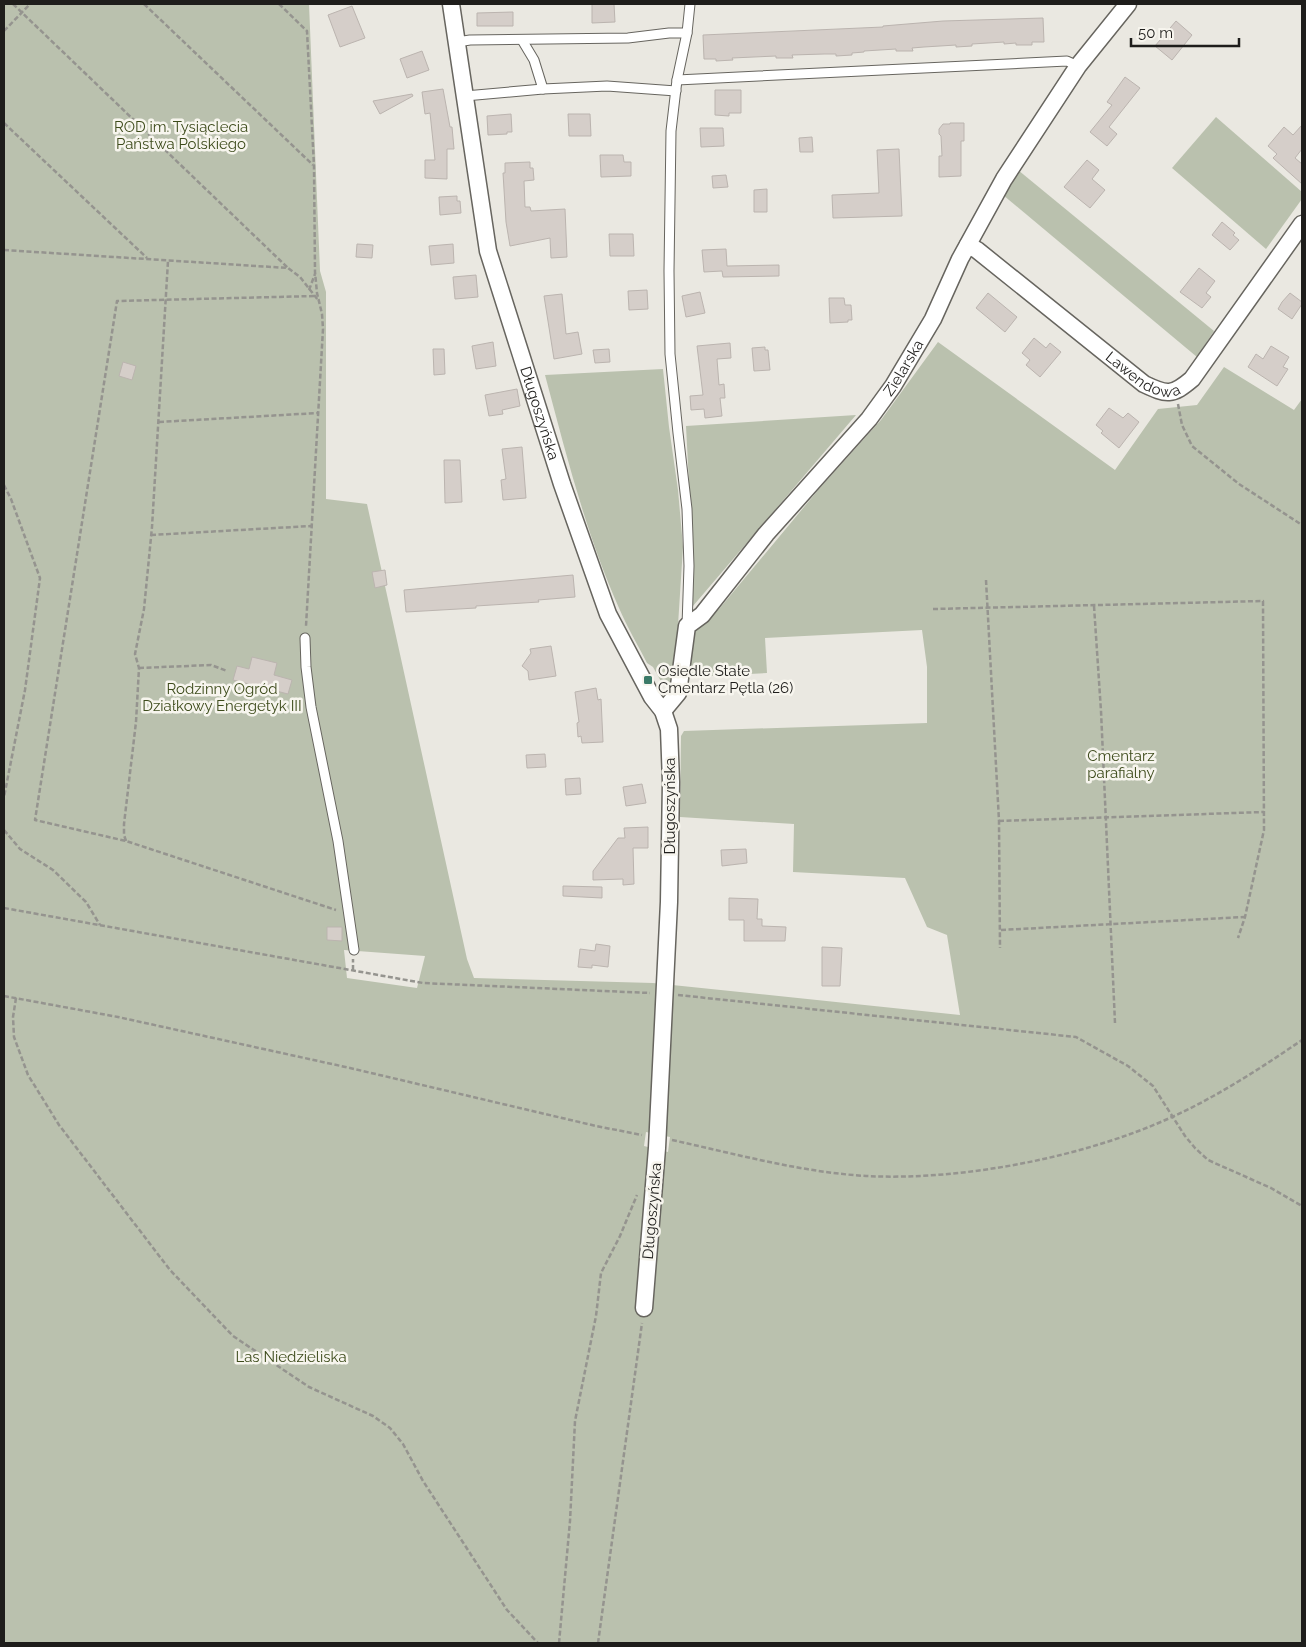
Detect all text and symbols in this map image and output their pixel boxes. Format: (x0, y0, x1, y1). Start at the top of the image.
scale bar (1131, 15, 1238, 47)
text: 50 m (1138, 24, 1173, 42)
park label: ROD im. Tysiąclecia Państwa Polskiego (114, 118, 248, 153)
street label: Zielarska (880, 337, 927, 400)
street label: Lawendowa (1102, 348, 1183, 401)
street label: Długoszyńska (516, 364, 563, 462)
place label: Osiedle Stałe Cmentarz Pętla (26) (658, 662, 793, 697)
marker: Osiedle Stałe Cmentarz Pętla (26) (642, 674, 654, 686)
park label: Rodzinny Ogród Działkowy Energetyk III (142, 680, 302, 715)
park label: Cmentarz parafialny (1087, 747, 1155, 782)
street label: Długoszyńska (661, 757, 679, 855)
street label: Długoszyńska (639, 1162, 665, 1260)
park label: Las Niedzieliska (235, 1348, 347, 1366)

